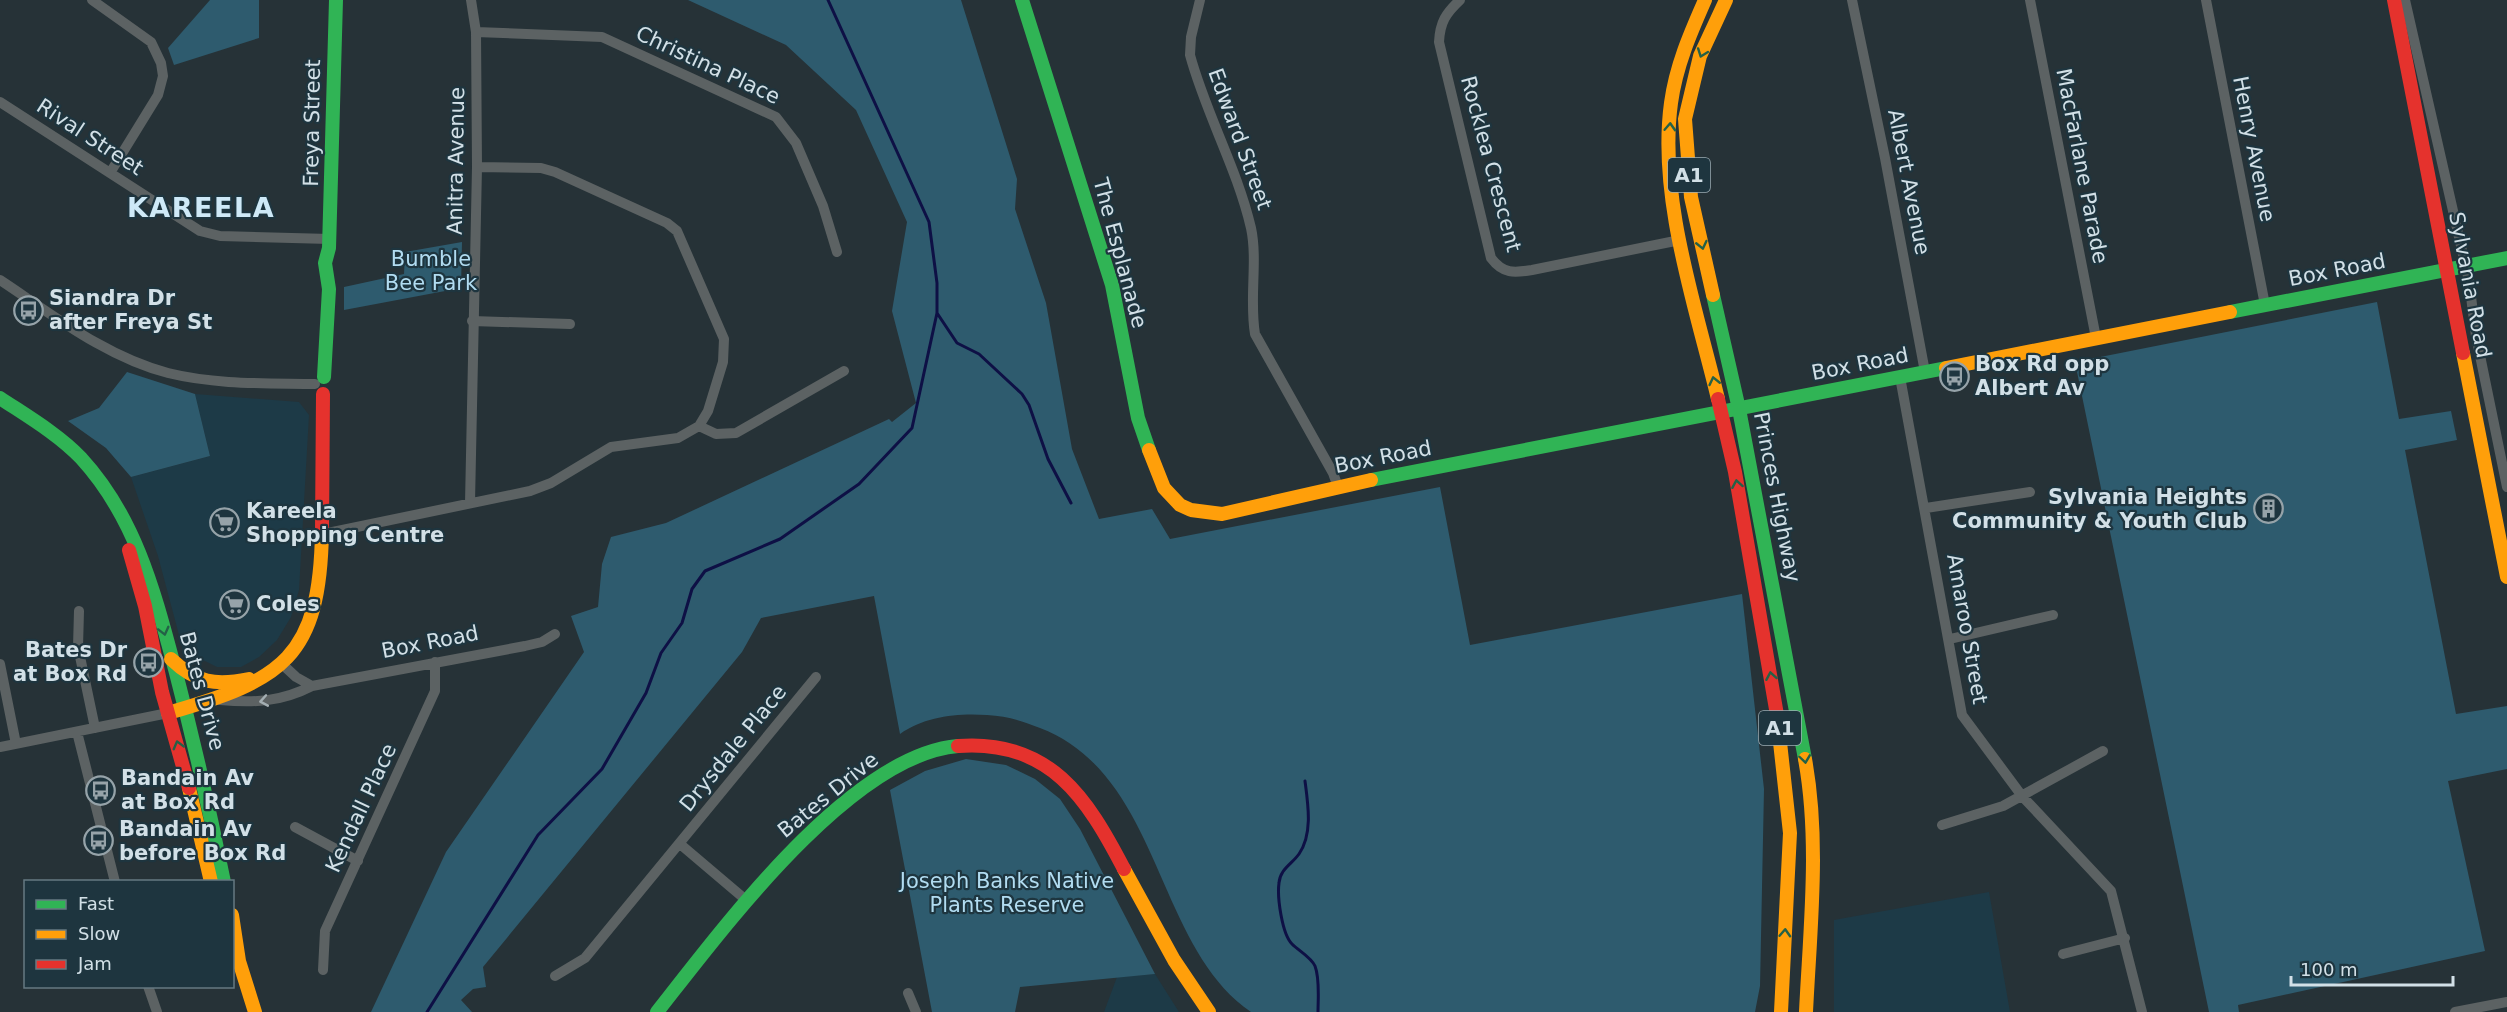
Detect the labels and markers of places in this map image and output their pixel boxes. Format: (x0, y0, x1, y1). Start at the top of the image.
place label: Siandra Dr after Freya St (49, 286, 212, 334)
bus stop icon: Siandra Dr after Freya St (12, 294, 44, 326)
place label: Box Rd opp Albert Av (1975, 352, 2109, 400)
bus stop icon: Box Rd opp Albert Av (1938, 360, 1970, 392)
place label: Sylvania Heights Community & Youth Club (1952, 485, 2247, 533)
building icon: Sylvania Heights Community & Youth Club (2252, 493, 2284, 525)
place label: Kareela Shopping Centre (246, 499, 444, 547)
supermarket icon: Kareela Shopping Centre (209, 507, 241, 539)
supermarket icon: Coles (219, 588, 251, 620)
place label: Coles (256, 592, 320, 616)
place label: Bates Dr at Box Rd (13, 638, 128, 686)
bus stop icon: Bates Dr at Box Rd (132, 646, 164, 678)
place label: Bandain Av at Box Rd (121, 766, 254, 814)
bus stop icon: Bandain Av at Box Rd (84, 774, 116, 806)
place label: Bandain Av before Box Rd (119, 817, 286, 865)
bus stop icon: Bandain Av before Box Rd (82, 825, 114, 857)

